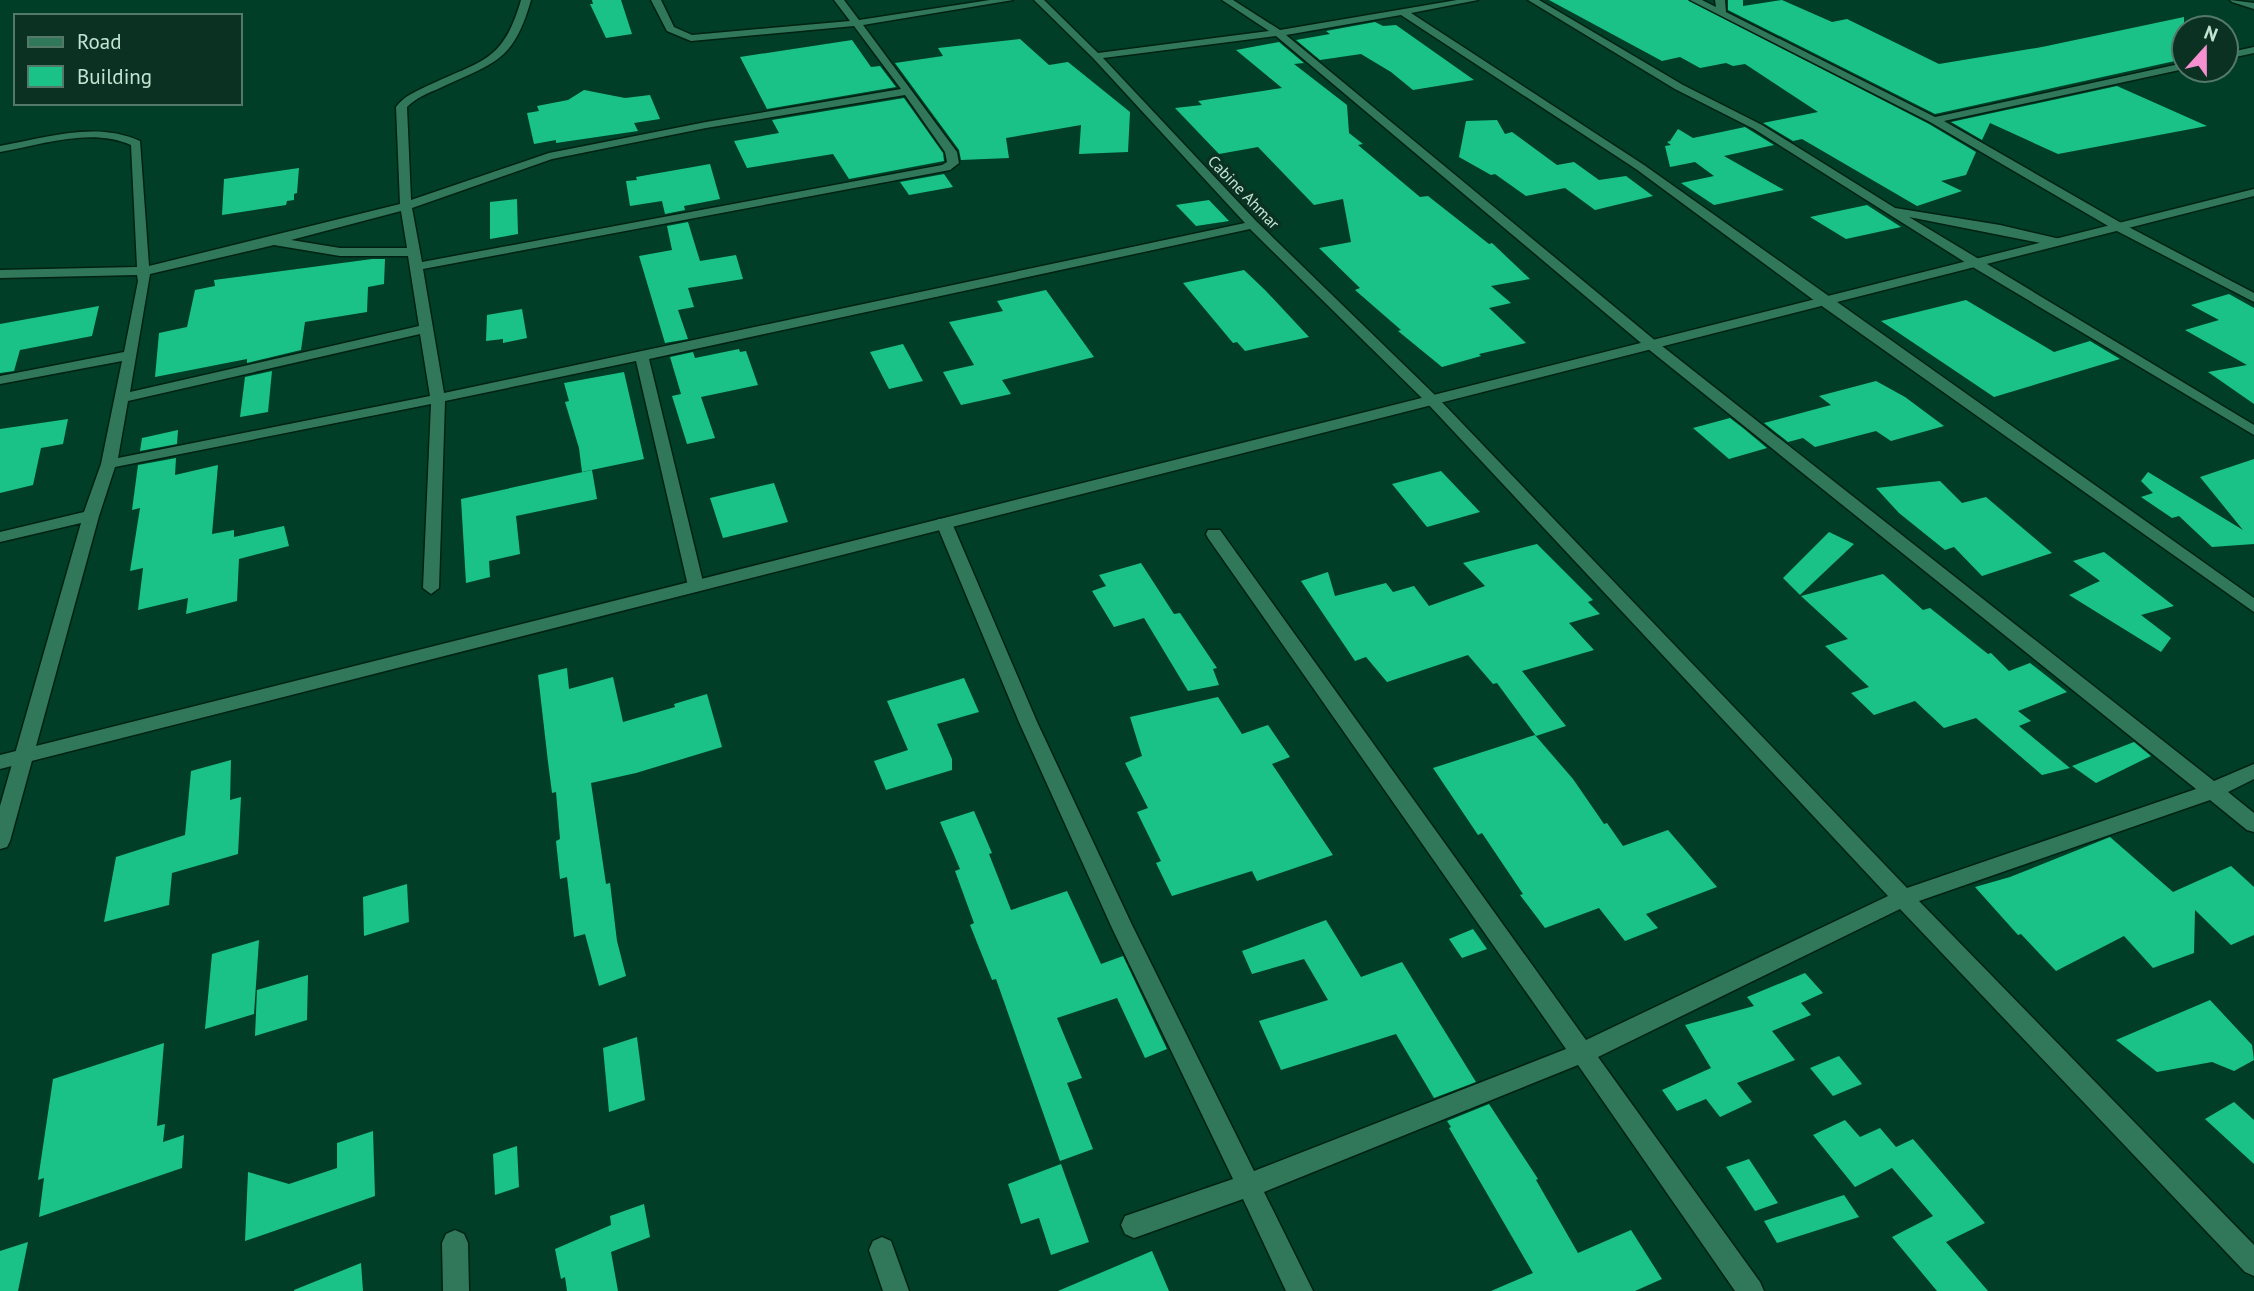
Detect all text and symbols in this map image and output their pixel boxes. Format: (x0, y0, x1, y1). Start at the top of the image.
legend (14, 14, 242, 105)
north arrow (2170, 14, 2240, 84)
text: N (2201, 20, 2221, 47)
text: Road (77, 28, 121, 55)
text: Building (77, 63, 152, 90)
street label: Cabine Ahmar (1204, 151, 1285, 233)

